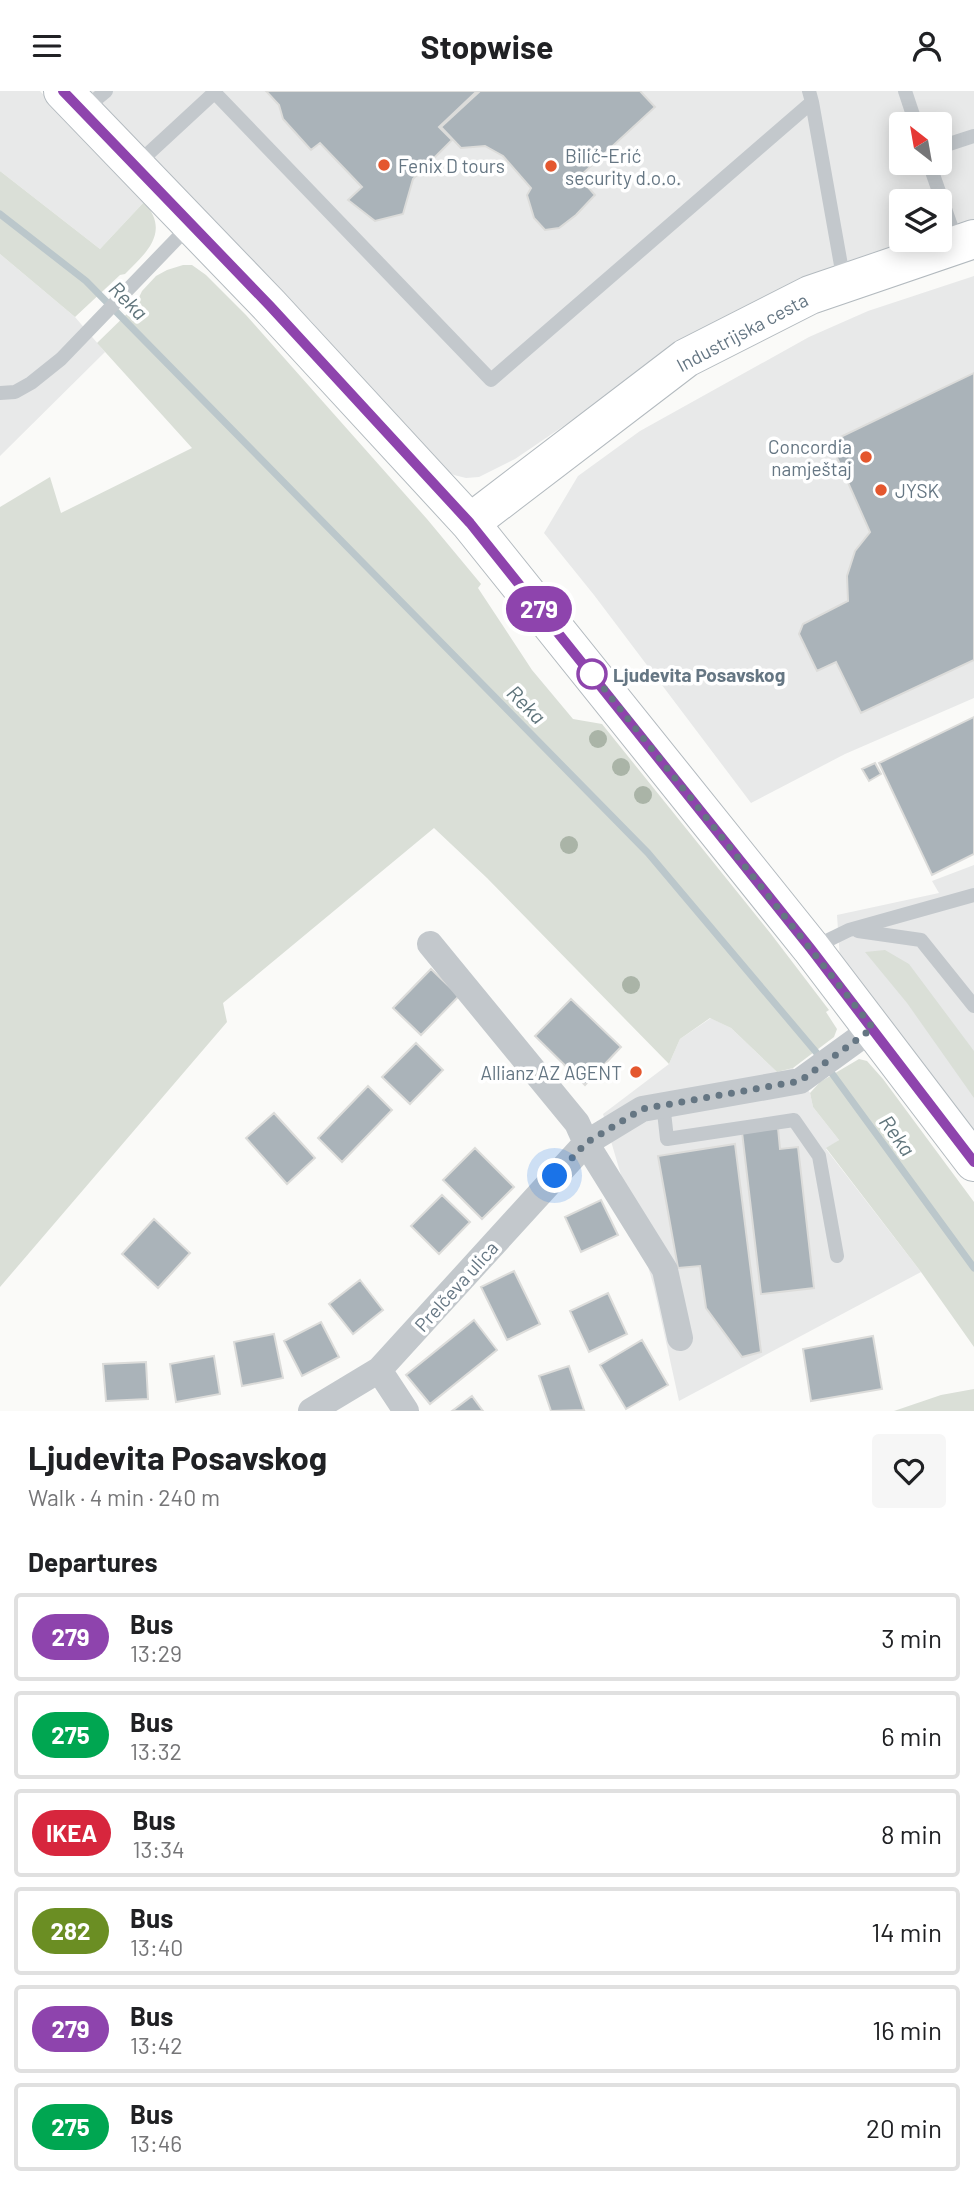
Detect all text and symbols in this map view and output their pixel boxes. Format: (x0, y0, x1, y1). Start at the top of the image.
icon: menu (28, 27, 66, 65)
text: Stopwise (420, 27, 554, 65)
icon: person (908, 27, 946, 65)
north arrow (889, 112, 952, 175)
map controls (889, 112, 952, 252)
place label: Bilić-Erić security d.o.o. (565, 144, 681, 189)
place label: Fenix D tours (398, 154, 505, 177)
marker: Fenix D tours (376, 157, 392, 173)
marker: Bilić-Erić security d.o.o. (543, 158, 559, 174)
button: layers (889, 189, 952, 252)
water label: Reka (104, 275, 154, 325)
street label: Industrijska cesta (672, 288, 812, 376)
place label: Concordia namještaj (768, 435, 852, 480)
marker: Concordia namještaj (858, 449, 874, 465)
place label: JYSK (895, 479, 940, 502)
marker: JYSK (873, 482, 889, 498)
line badge: 279 (499, 586, 579, 632)
text: 279 (520, 594, 558, 623)
marker: Ljudevita Posavskog (577, 659, 607, 689)
place label: Ljudevita Posavskog (613, 663, 785, 686)
water label: Reka (502, 679, 552, 729)
place label: Allianz AZ AGENT (480, 1061, 622, 1084)
marker: Allianz AZ AGENT (628, 1064, 644, 1080)
water label: Reka (875, 1110, 921, 1160)
your location (537, 1158, 572, 1193)
street label: Prelčeva ulica (409, 1236, 503, 1336)
button: heart (872, 1434, 946, 1508)
text: Ljudevita Posavskog (28, 1437, 327, 1477)
text: Walk · 4 min · 240 m (28, 1483, 220, 1511)
text: Departures (28, 1546, 158, 1577)
text: Bus (130, 1608, 173, 1639)
text: 279 (51, 1622, 90, 1651)
text: 3 min (881, 1622, 942, 1653)
text: 13:29 (130, 1639, 182, 1667)
text: Bus (130, 1706, 173, 1737)
text: 275 (51, 1720, 90, 1749)
text: 6 min (881, 1720, 942, 1751)
text: 13:32 (130, 1737, 182, 1765)
text: Bus (132, 1804, 176, 1835)
text: IKEA (46, 1818, 97, 1847)
text: 8 min (881, 1818, 942, 1849)
text: 13:34 (132, 1835, 185, 1863)
text: Bus (130, 1902, 173, 1933)
text: 282 (51, 1916, 90, 1945)
text: 14 min (871, 1916, 942, 1947)
text: 13:40 (130, 1933, 183, 1961)
text: Bus (130, 2000, 173, 2031)
text: 279 (51, 2014, 90, 2043)
text: 16 min (872, 2014, 942, 2045)
text: 13:42 (130, 2031, 183, 2059)
text: Bus (130, 2098, 173, 2129)
text: 275 (51, 2112, 90, 2141)
text: 20 min (866, 2112, 942, 2143)
text: 13:46 (130, 2129, 182, 2157)

